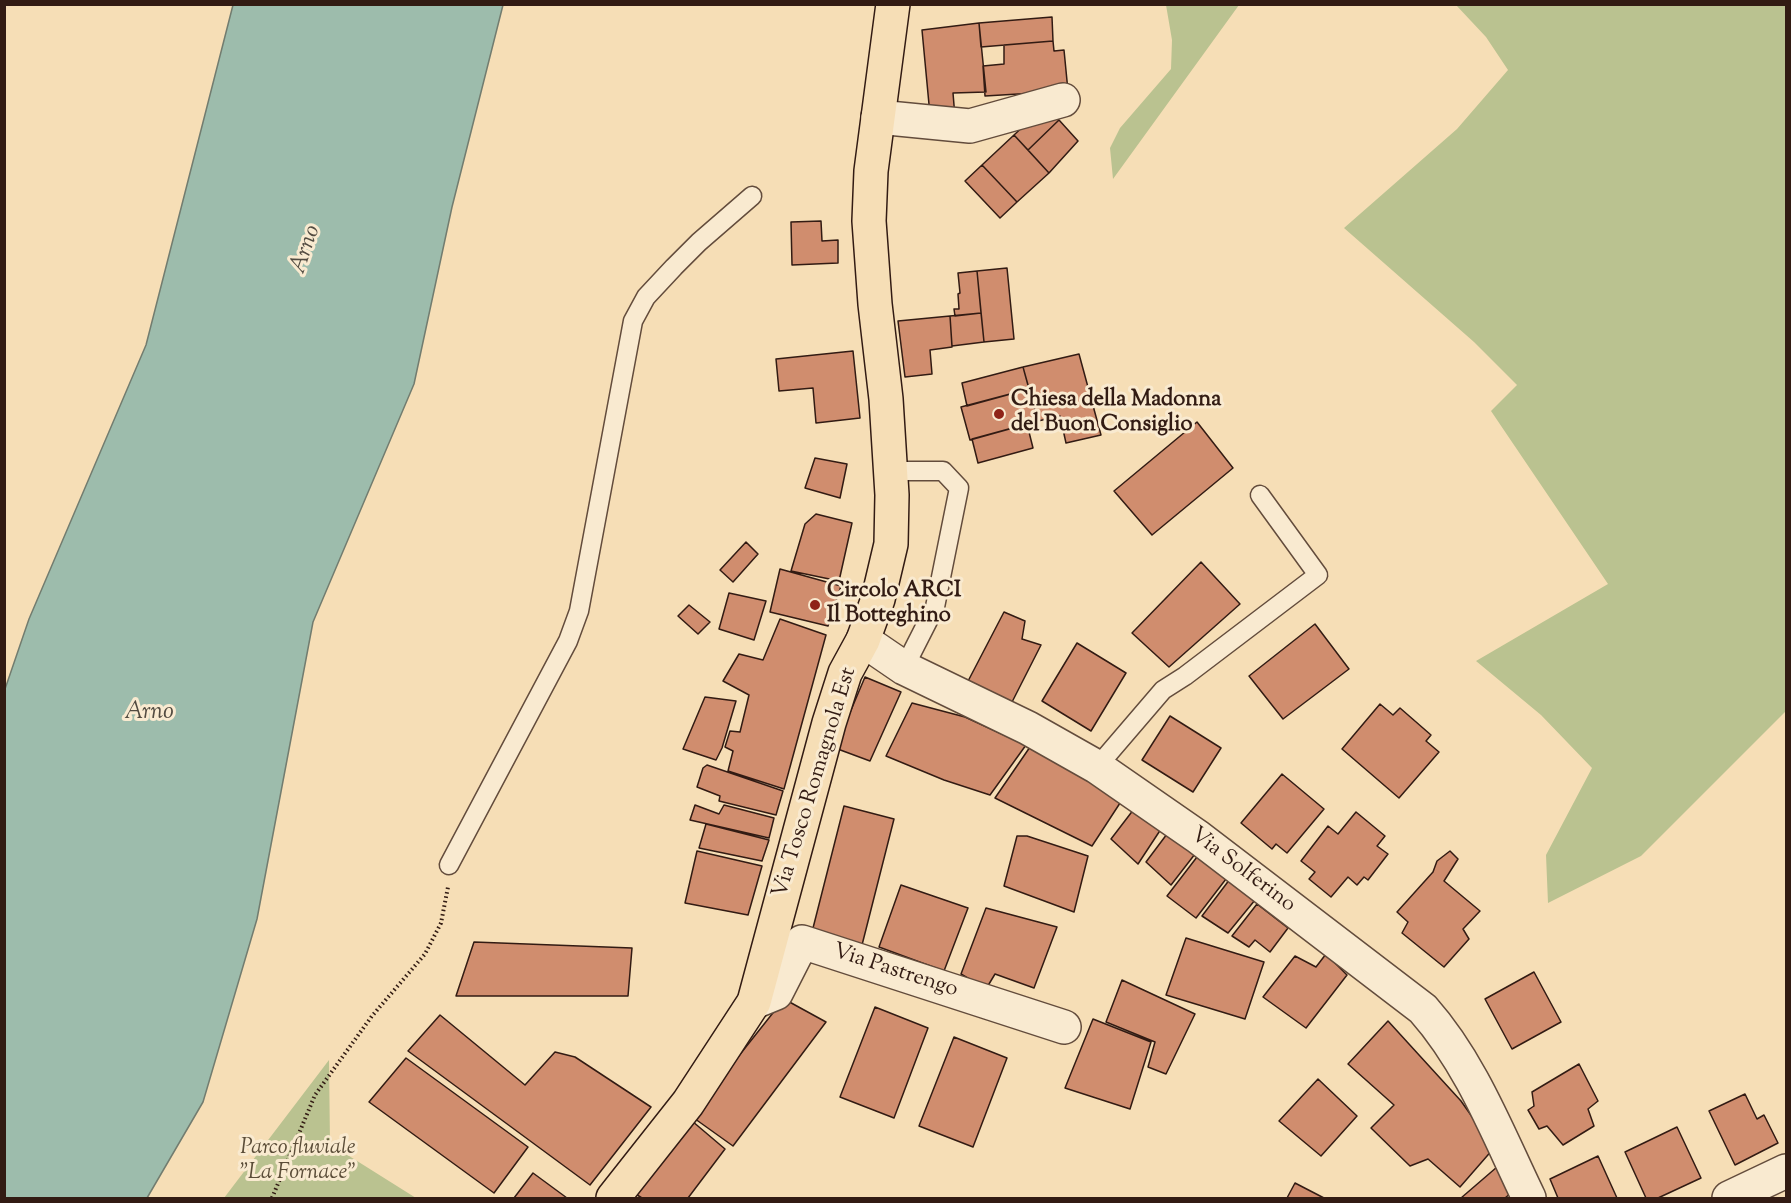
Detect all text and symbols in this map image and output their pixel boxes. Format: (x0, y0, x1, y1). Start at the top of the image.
water label: Arno (285, 222, 329, 278)
place label: Chiesa della Madonna del Buon Consiglio (1011, 388, 1221, 440)
marker: Chiesa della Madonna del Buon Consiglio (992, 407, 1006, 421)
place label: Circolo ARCI Il Botteghino (827, 579, 961, 630)
marker: Circolo ARCI Il Botteghino (808, 598, 822, 612)
street label: Via Tosco Romagnola Est (768, 665, 864, 901)
water label: Arno (124, 700, 174, 728)
street label: Via Solferino (1184, 823, 1300, 919)
street label: Via Pastrengo (829, 939, 961, 1005)
park label: Parco fluviale "La Fornace" (240, 1136, 356, 1188)

